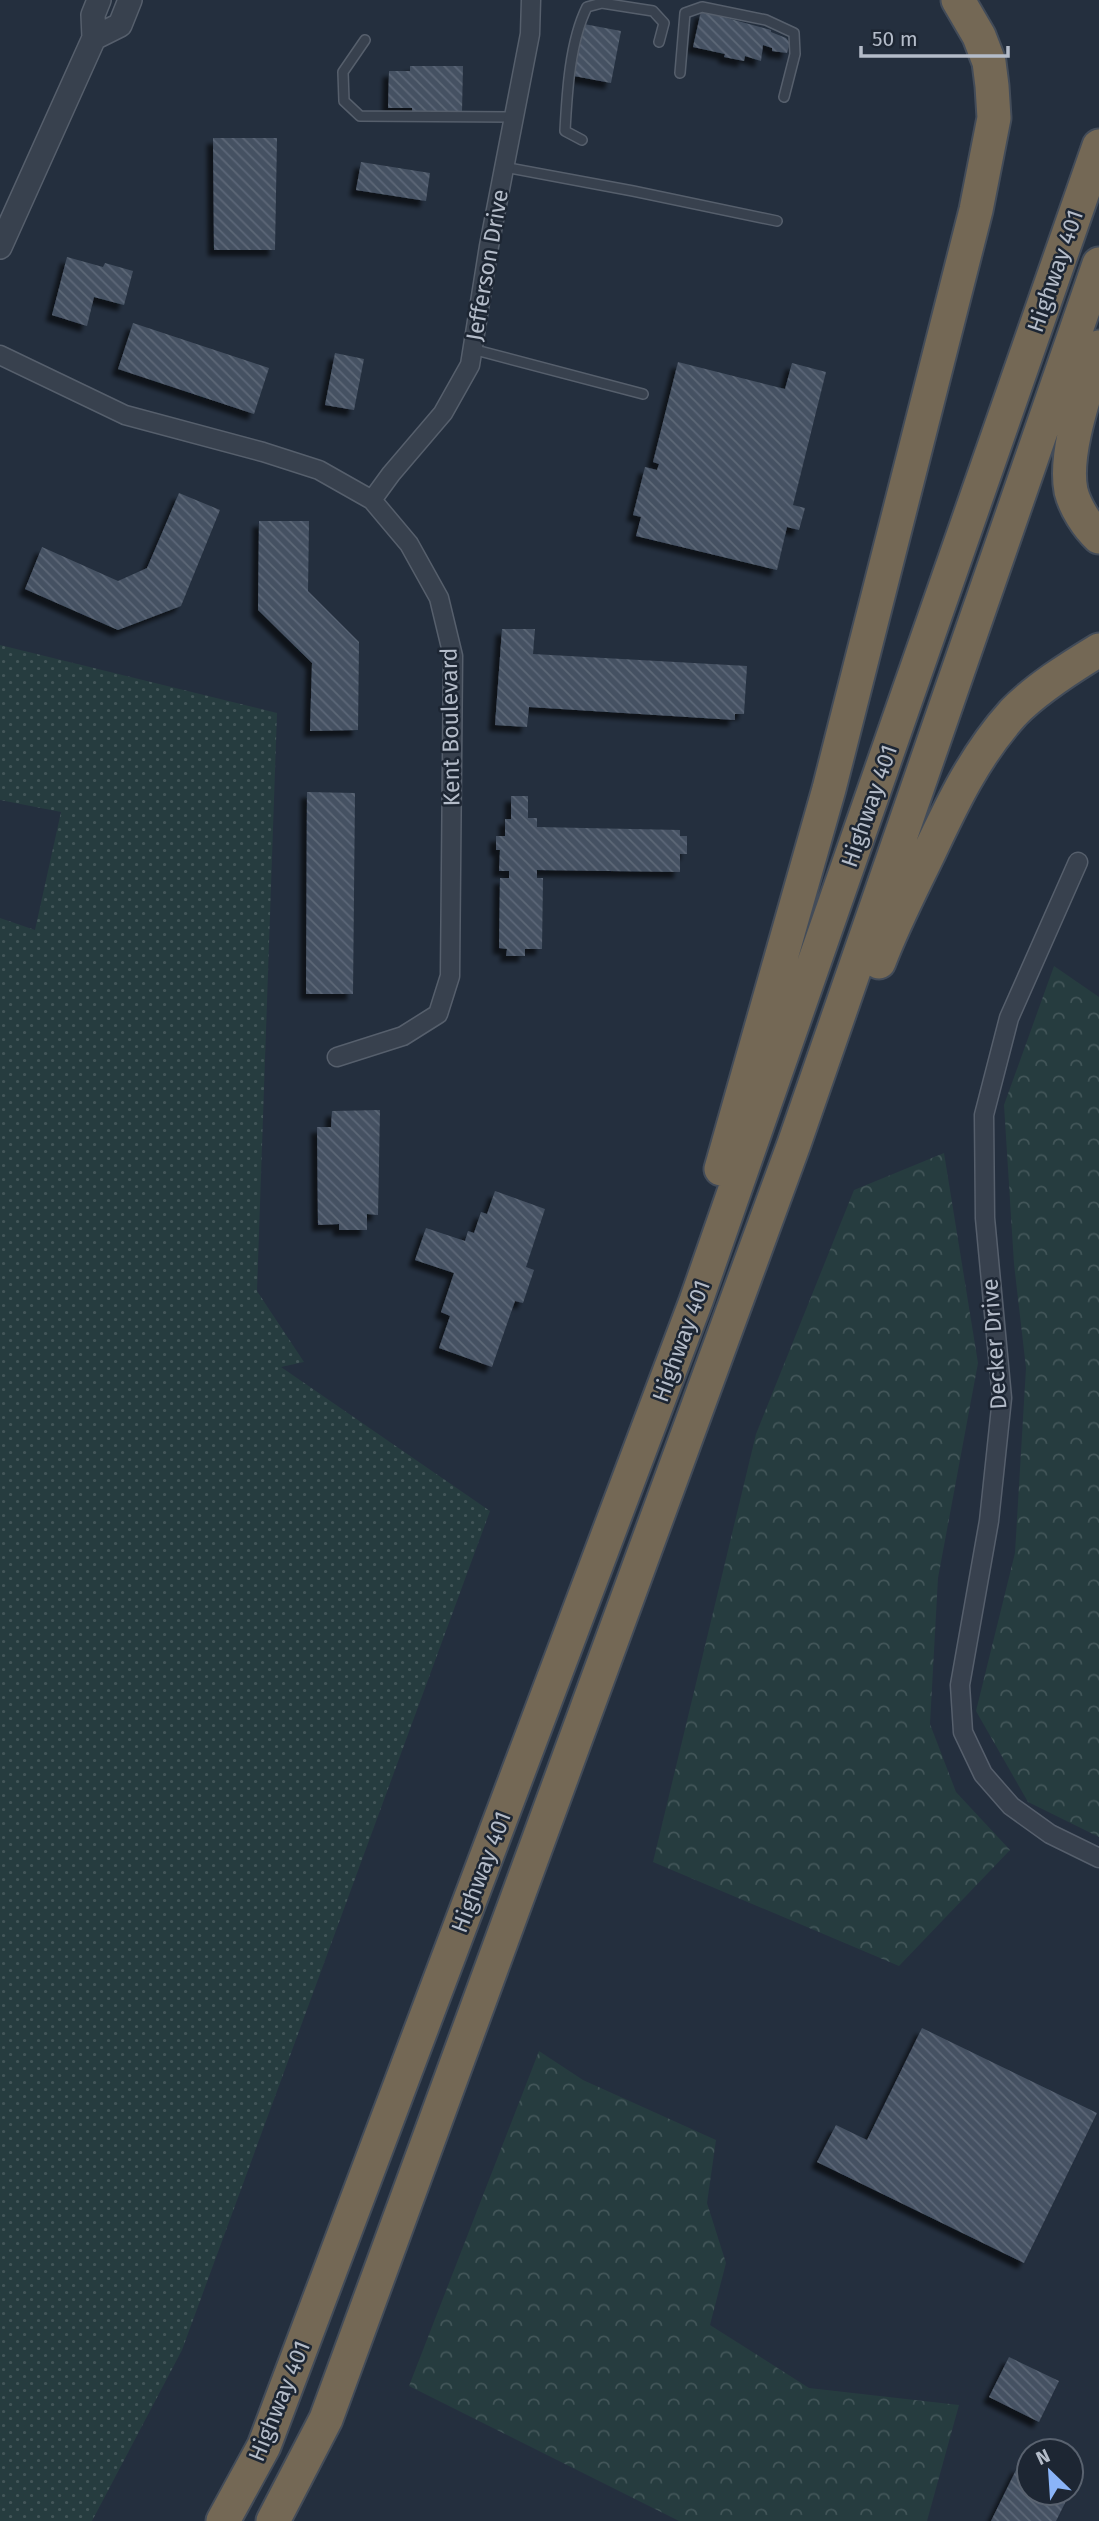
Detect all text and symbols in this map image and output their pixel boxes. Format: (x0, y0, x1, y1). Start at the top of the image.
scale bar (861, 14, 1008, 58)
text: 50 m (872, 26, 918, 52)
street label: Jefferson Drive (460, 187, 514, 343)
street label: Highway 401 (1021, 206, 1089, 336)
street label: Kent Boulevard (435, 647, 465, 807)
street label: Highway 401 (835, 741, 903, 871)
street label: Highway 401 (646, 1276, 716, 1406)
street label: Decker Drive (975, 1278, 1013, 1410)
street label: Highway 401 (445, 1807, 517, 1937)
street label: Highway 401 (242, 2337, 316, 2465)
north arrow (1015, 2437, 1085, 2507)
text: N (1032, 2444, 1054, 2470)

